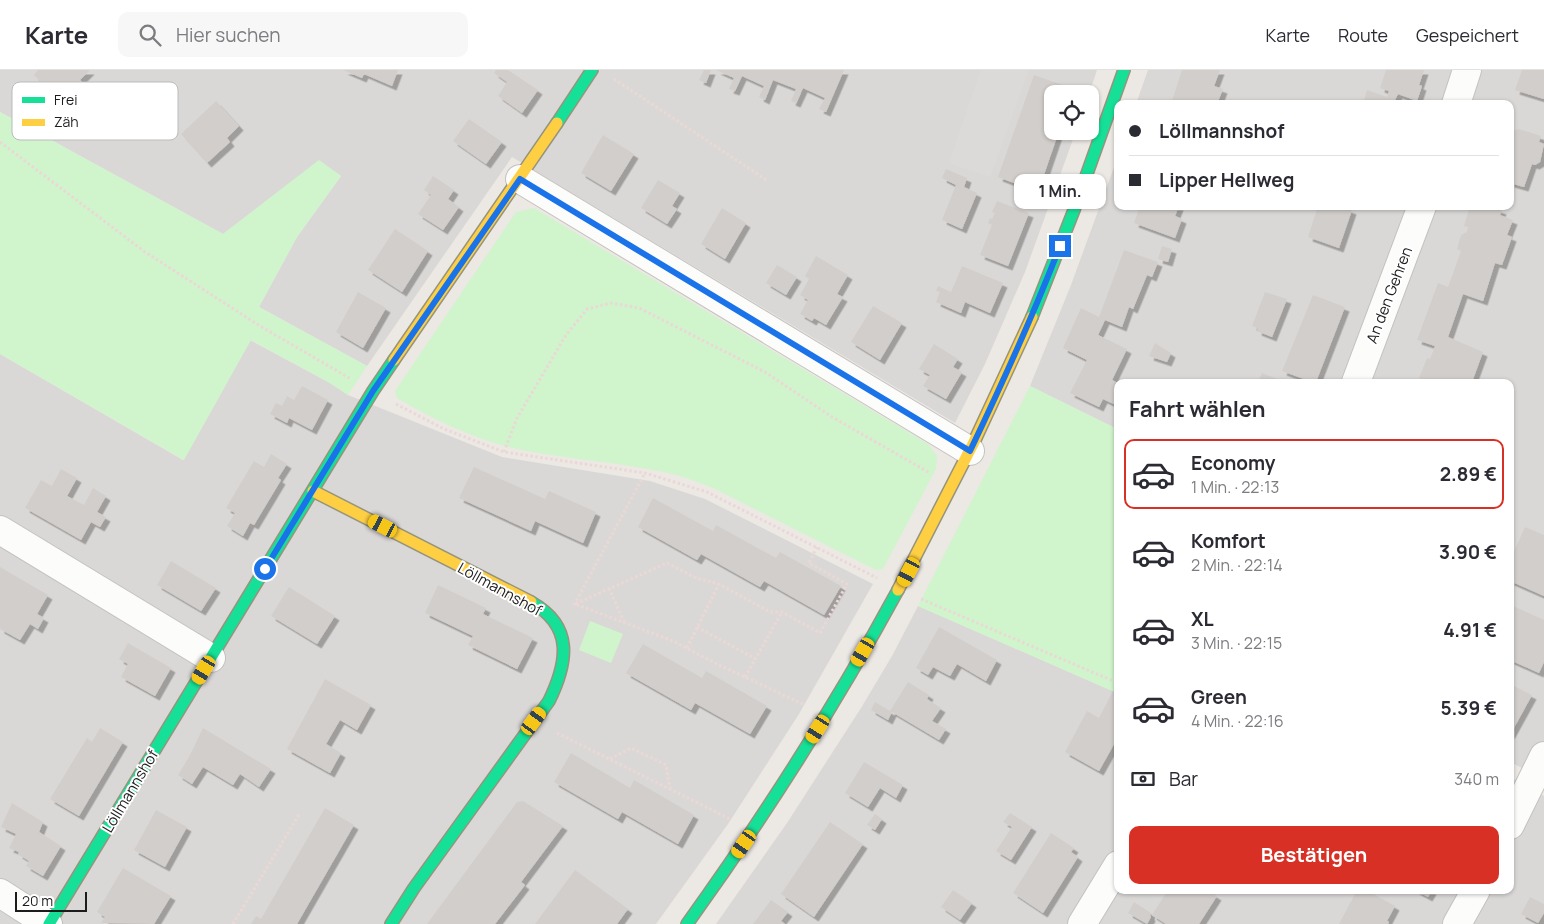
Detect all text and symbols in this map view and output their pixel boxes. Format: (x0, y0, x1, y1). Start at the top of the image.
search box (118, 12, 468, 57)
text: Karte (25, 18, 88, 51)
icon: search (136, 21, 164, 49)
text: Hier suchen (176, 22, 280, 48)
text: Karte (1265, 23, 1310, 47)
text: Route (1338, 23, 1388, 47)
text: Gespeichert (1416, 23, 1519, 47)
legend (12, 82, 178, 140)
map controls (1044, 85, 1099, 140)
button: locate (1044, 85, 1099, 140)
text: Frei (54, 90, 77, 109)
text: Zäh (54, 112, 79, 131)
text: Löllmannshof (1159, 118, 1284, 144)
text: Lipper Hellweg (1159, 167, 1295, 193)
callout: 1 Min. (1014, 174, 1106, 208)
text: 1 Min. (1038, 180, 1082, 202)
route end (1049, 235, 1071, 257)
street label: An den Gehren (1361, 244, 1417, 346)
text: Fahrt wählen (1129, 394, 1266, 424)
text: Economy (1191, 450, 1275, 476)
icon: car (1131, 452, 1176, 497)
text: 2.89 € (1440, 461, 1497, 487)
text: 1 Min. · 22:13 (1191, 476, 1279, 498)
car (366, 513, 399, 539)
text: Komfort (1191, 528, 1266, 554)
icon: car (1131, 530, 1176, 575)
text: 3.90 € (1439, 539, 1497, 565)
text: 2 Min. · 22:14 (1191, 554, 1283, 576)
car (895, 555, 922, 589)
street label: Löllmannshof (454, 557, 547, 621)
route start (254, 558, 276, 580)
text: XL (1191, 606, 1214, 632)
icon: car (1131, 608, 1176, 653)
text: 4.91 € (1443, 617, 1497, 643)
text: 3 Min. · 22:15 (1191, 632, 1282, 654)
car (849, 635, 876, 669)
car (189, 653, 218, 687)
text: Green (1191, 684, 1247, 710)
icon: car (1131, 686, 1176, 731)
text: 5.39 € (1440, 695, 1497, 721)
car (519, 704, 548, 738)
text: 4 Min. · 22:16 (1191, 710, 1284, 732)
car (803, 712, 832, 746)
street label: Löllmannshof (97, 745, 163, 836)
icon: cash (1129, 765, 1157, 793)
text: Bar (1169, 766, 1198, 792)
text: 340 m (1454, 768, 1499, 790)
button: Bestätigen (1129, 826, 1499, 884)
car (729, 827, 758, 861)
scale bar (15, 889, 88, 912)
text: 20 m (22, 891, 53, 910)

